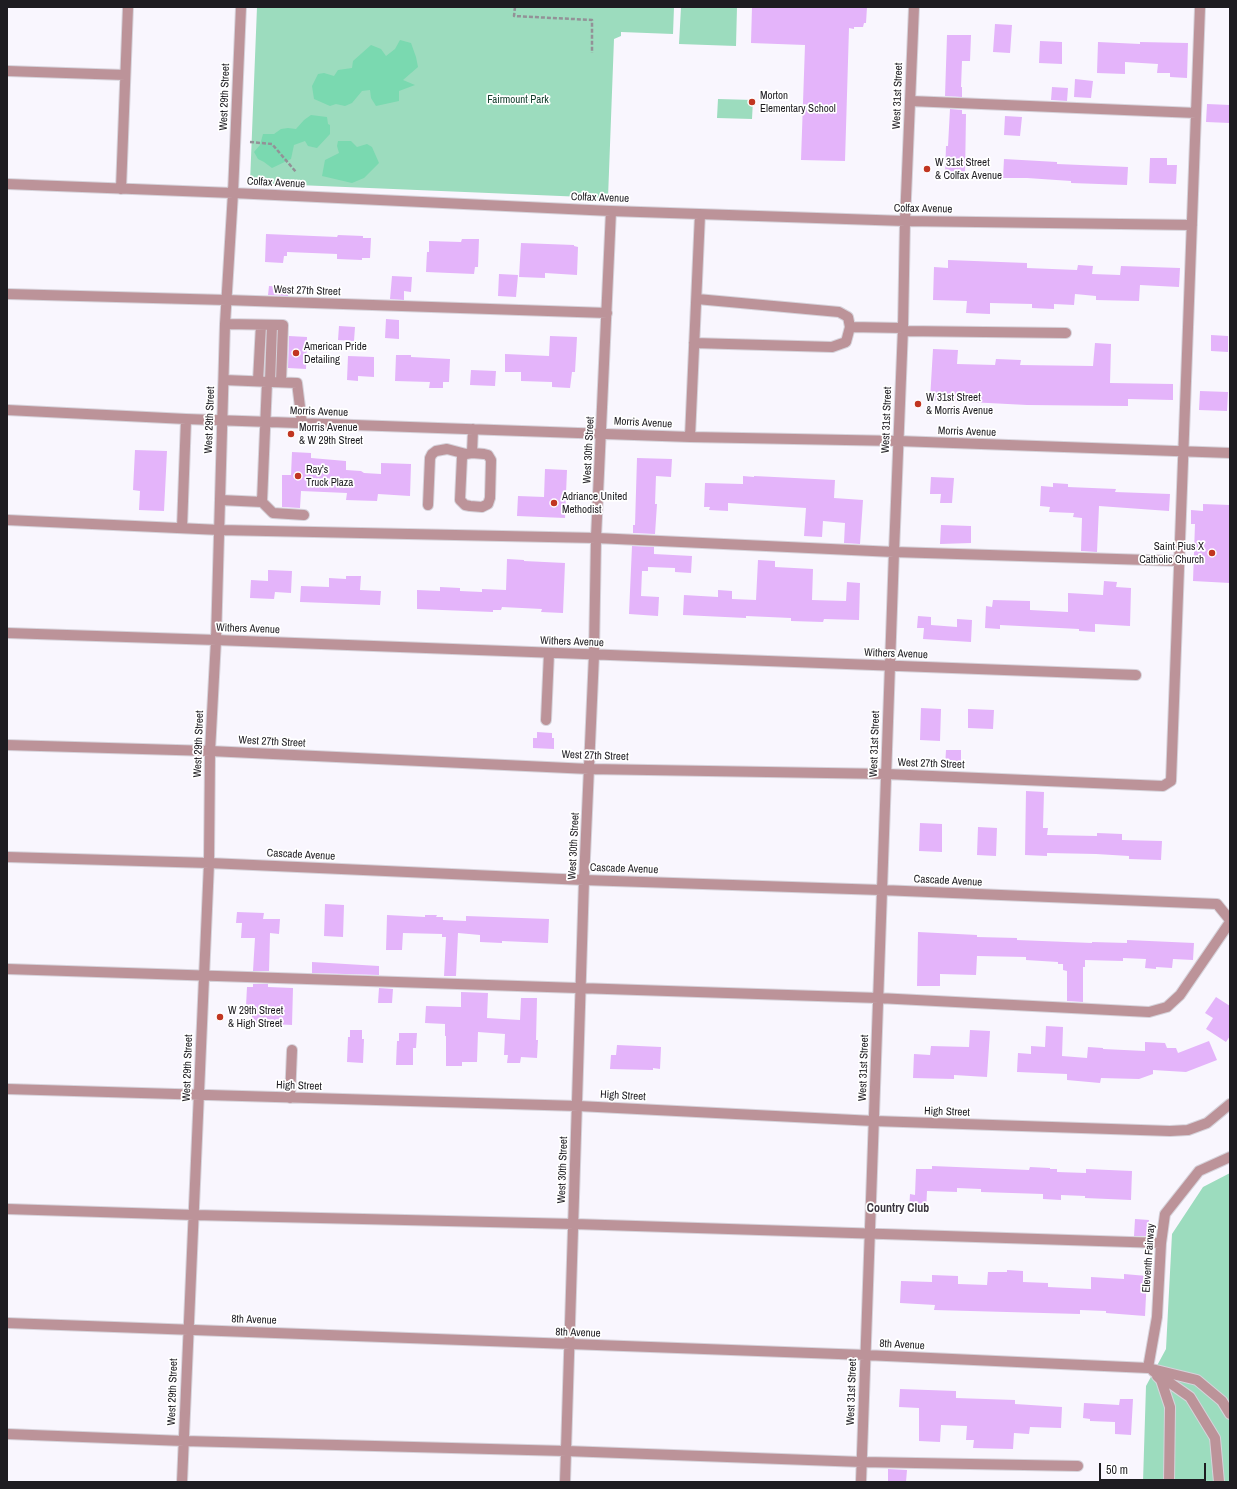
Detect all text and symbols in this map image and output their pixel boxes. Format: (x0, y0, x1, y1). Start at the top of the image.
street label: West 29th Street (217, 63, 233, 131)
street label: West 31st Street (890, 63, 906, 129)
place label: Morton Elementary School (760, 89, 836, 115)
park label: Fairmount Park (487, 93, 549, 107)
marker: Morton Elementary School (747, 97, 757, 107)
place label: W 31st Street & Colfax Avenue (935, 156, 1002, 182)
marker: W 31st Street & Colfax Avenue (922, 164, 932, 174)
street label: Colfax Avenue (246, 175, 306, 191)
street label: Colfax Avenue (571, 190, 629, 206)
street label: Colfax Avenue (894, 202, 952, 216)
street label: West 27th Street (273, 283, 341, 299)
place label: American Pride Detailing (304, 340, 367, 366)
marker: American Pride Detailing (291, 348, 301, 358)
street label: West 29th Street (202, 386, 218, 454)
street label: West 31st Street (879, 387, 895, 453)
place label: W 31st Street & Morris Avenue (926, 391, 993, 417)
marker: W 31st Street & Morris Avenue (913, 399, 923, 409)
street label: Morris Avenue (290, 404, 348, 420)
street label: Morris Avenue (613, 415, 673, 431)
street label: West 30th Street (581, 416, 597, 484)
place label: Morris Avenue & W 29th Street (299, 421, 363, 447)
street label: Morris Avenue (938, 424, 996, 440)
marker: Morris Avenue & W 29th Street (286, 429, 296, 439)
place label: Ray's Truck Plaza (306, 463, 353, 489)
marker: Ray's Truck Plaza (293, 471, 303, 481)
place label: Adriance United Methodist (562, 490, 627, 516)
marker: Adriance United Methodist (549, 498, 559, 508)
place label: Saint Pius X Catholic Church (1139, 540, 1204, 566)
marker: Saint Pius X Catholic Church (1207, 548, 1217, 558)
street label: Withers Avenue (216, 621, 280, 637)
street label: Withers Avenue (540, 634, 604, 650)
street label: Withers Avenue (864, 646, 928, 662)
street label: West 29th Street (191, 710, 207, 778)
street label: West 31st Street (867, 711, 883, 777)
street label: West 27th Street (238, 734, 306, 750)
street label: West 27th Street (561, 748, 629, 764)
street label: West 27th Street (897, 756, 965, 772)
street label: West 30th Street (566, 812, 582, 880)
street label: Cascade Avenue (266, 847, 336, 863)
street label: Cascade Avenue (590, 861, 658, 877)
street label: Cascade Avenue (913, 873, 983, 889)
place label: W 29th Street & High Street (228, 1004, 283, 1030)
marker: W 29th Street & High Street (215, 1012, 225, 1022)
street label: West 29th Street (180, 1034, 196, 1102)
street label: West 31st Street (856, 1035, 872, 1101)
street label: High Street (276, 1079, 322, 1093)
street label: High Street (600, 1088, 646, 1104)
street label: High Street (924, 1105, 970, 1119)
street label: West 30th Street (555, 1136, 571, 1204)
district label: Country Club (867, 1202, 929, 1216)
street label: Eleventh Fairway (1140, 1223, 1158, 1293)
street label: 8th Avenue (231, 1313, 277, 1327)
street label: 8th Avenue (555, 1326, 601, 1340)
street label: 8th Avenue (879, 1337, 925, 1353)
street label: West 29th Street (165, 1358, 181, 1426)
street label: West 31st Street (844, 1359, 860, 1425)
scale bar (1101, 1455, 1208, 1481)
text: 50 m (1106, 1462, 1128, 1478)

